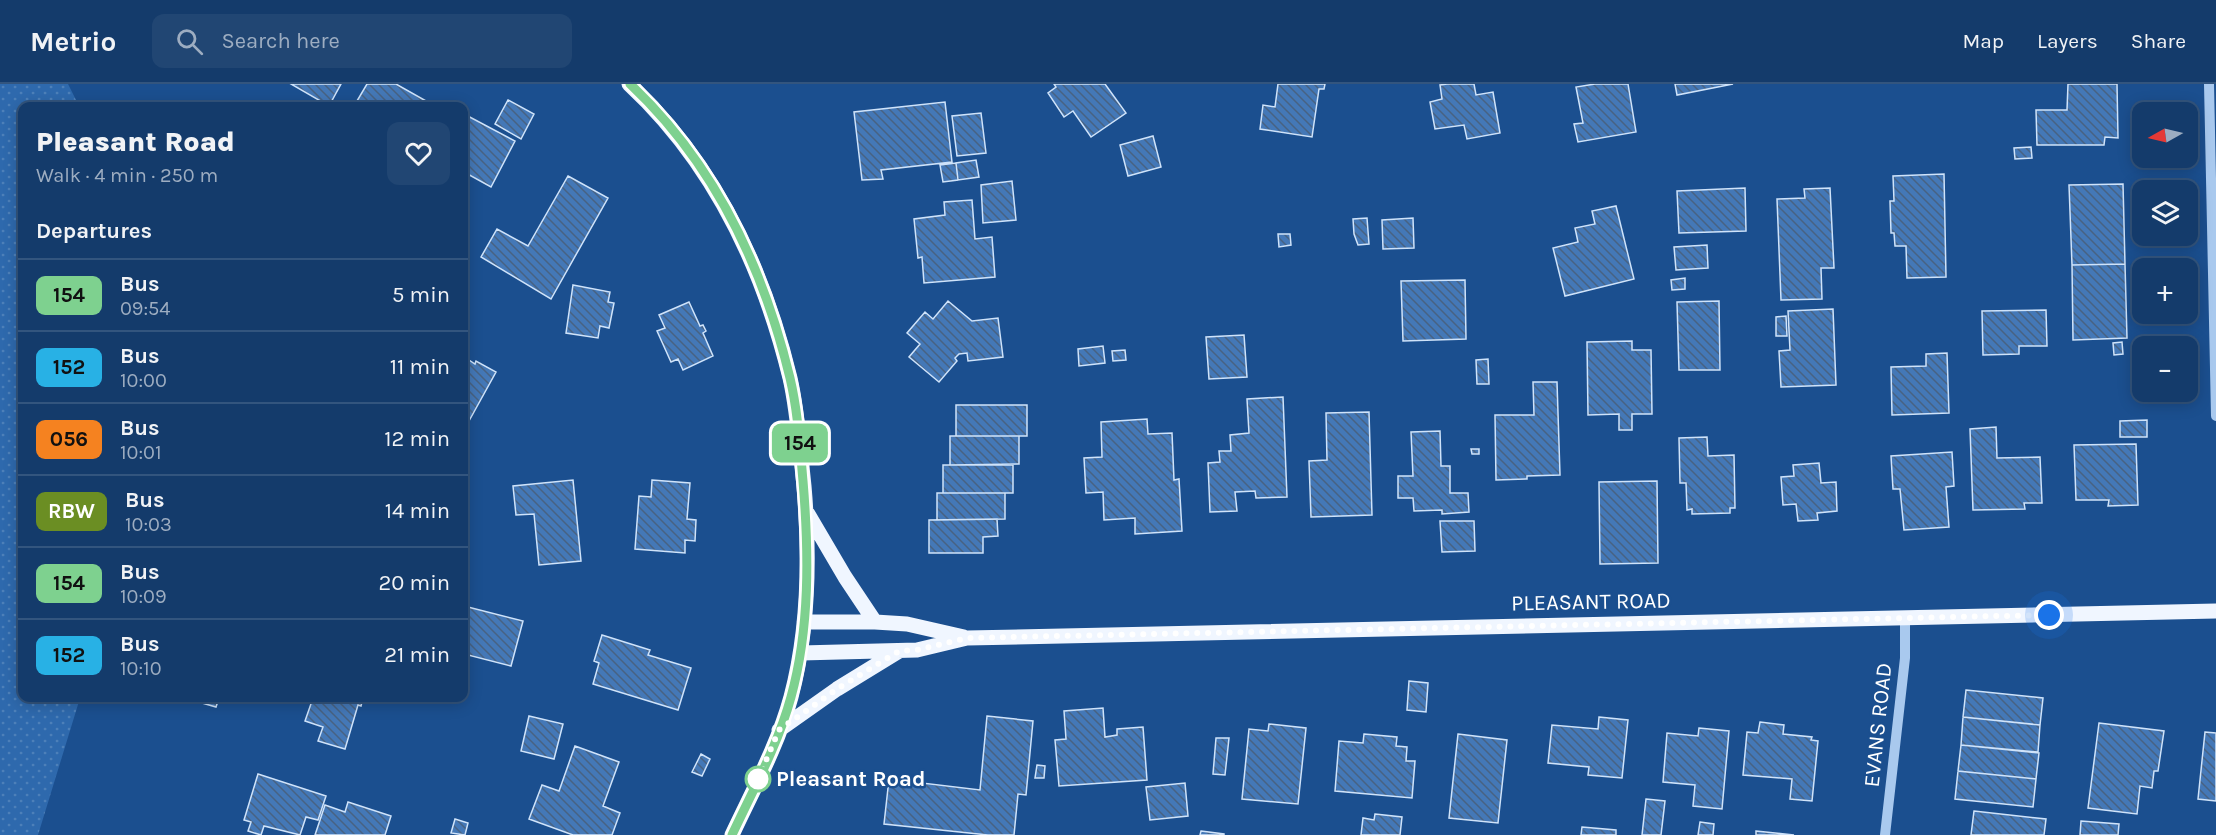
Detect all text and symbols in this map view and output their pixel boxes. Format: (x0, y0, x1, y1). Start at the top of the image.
search box (152, 14, 572, 68)
text: Metrio (30, 25, 116, 58)
icon: search (173, 25, 206, 58)
text: Search here (221, 28, 340, 54)
text: Map (1962, 29, 2004, 53)
text: Layers (2037, 29, 2098, 53)
text: Share (2131, 29, 2186, 53)
north arrow (2132, 102, 2198, 168)
map controls (2132, 102, 2198, 402)
button: heart (387, 122, 450, 185)
text: Pleasant Road (36, 125, 235, 158)
text: Walk · 4 min · 250 m (36, 164, 218, 187)
button: layers (2132, 180, 2198, 246)
text: Departures (36, 218, 152, 244)
button: + (2132, 258, 2198, 324)
text: Bus (120, 271, 160, 297)
text: 5 min (392, 282, 450, 308)
text: 154 (53, 283, 85, 307)
text: 09:54 (120, 297, 171, 320)
button: − (2132, 336, 2198, 402)
text: Bus (120, 343, 160, 369)
text: 11 min (390, 354, 450, 380)
text: 152 (53, 355, 85, 379)
text: 10:00 (120, 369, 167, 392)
text: Bus (120, 415, 160, 441)
line badge: 154 (766, 424, 834, 462)
text: 12 min (384, 426, 450, 452)
text: 056 (50, 427, 88, 451)
text: 154 (784, 431, 816, 455)
text: 10:01 (120, 441, 162, 464)
text: Bus (125, 487, 165, 513)
text: 14 min (385, 498, 450, 524)
text: RBW (48, 499, 95, 523)
text: 10:03 (125, 513, 172, 536)
text: Bus (120, 559, 160, 585)
text: 20 min (379, 570, 450, 596)
text: 154 (53, 571, 85, 595)
text: 10:09 (120, 585, 167, 608)
street label: PLEASANT ROAD (1511, 588, 1671, 616)
your location (2034, 600, 2064, 630)
text: Bus (120, 631, 160, 657)
text: 21 min (384, 642, 450, 668)
text: 152 (53, 643, 85, 667)
text: 10:10 (120, 657, 162, 680)
street label: EVANS ROAD (1859, 661, 1897, 789)
marker: Pleasant Road (745, 766, 771, 792)
place label: Pleasant Road (776, 766, 925, 792)

